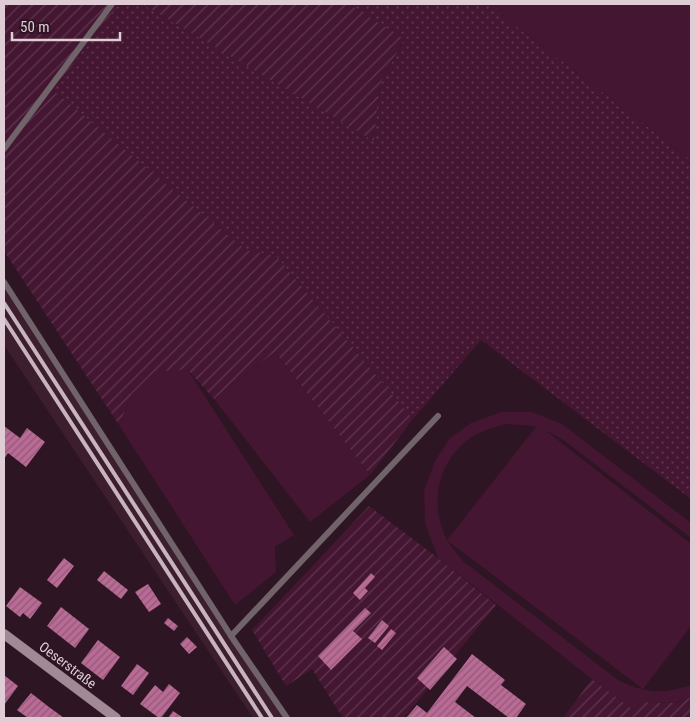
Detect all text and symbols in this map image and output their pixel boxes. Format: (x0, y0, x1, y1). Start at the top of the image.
scale bar (12, 10, 120, 42)
text: 50 m (20, 18, 50, 36)
street label: Oeserstraße (36, 638, 100, 692)

